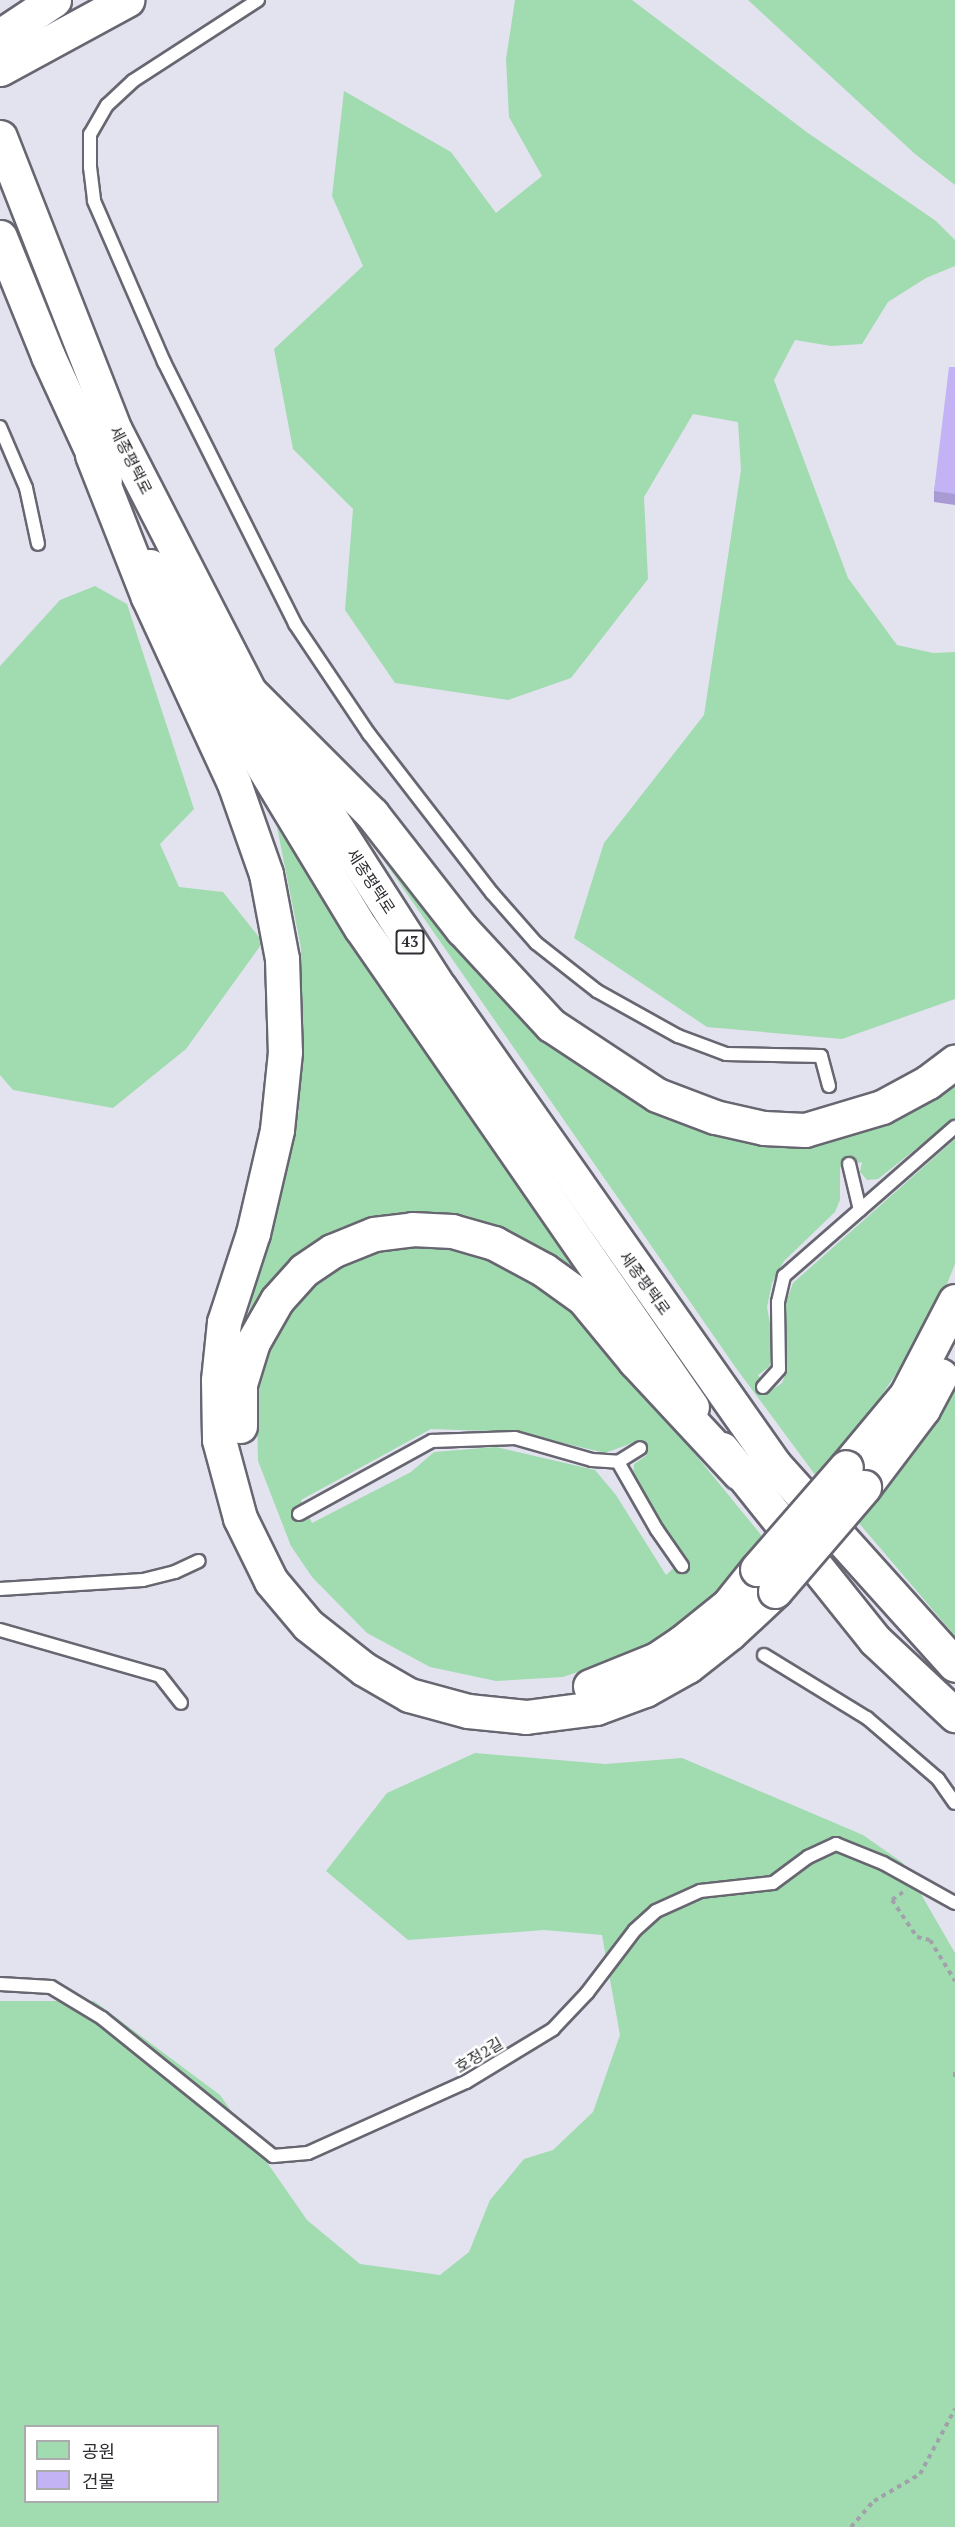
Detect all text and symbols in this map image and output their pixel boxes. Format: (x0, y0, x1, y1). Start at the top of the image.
street label: 세종평택로 (106, 423, 156, 497)
street label: 세종평택로 (343, 845, 399, 917)
road number: 43 (395, 930, 425, 954)
street label: 세종평택로 (616, 1248, 674, 1318)
street label: 호정2길 (451, 2033, 507, 2077)
legend (24, 2425, 219, 2503)
text: 공원 (82, 2439, 115, 2463)
text: 건물 (82, 2469, 115, 2493)

